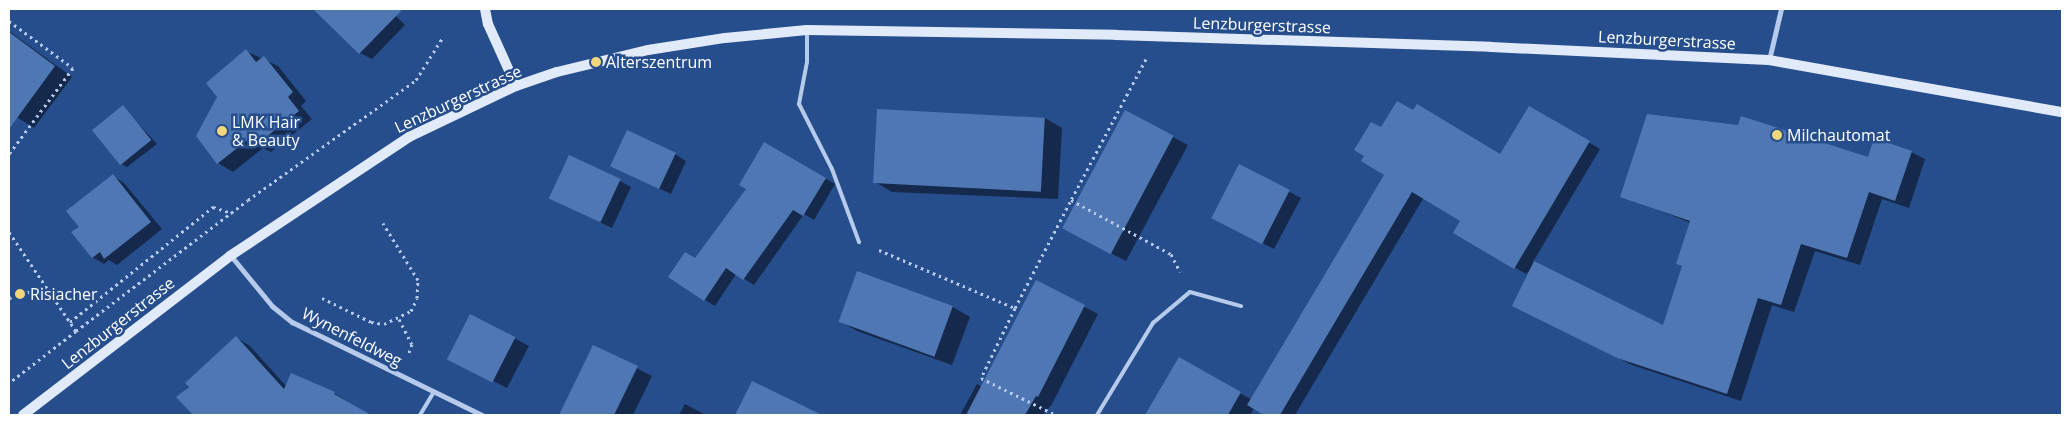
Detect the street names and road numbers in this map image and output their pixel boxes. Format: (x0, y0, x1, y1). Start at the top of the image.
street label: Lenzburgerstrasse (1193, 13, 1331, 37)
street label: Lenzburgerstrasse (1598, 27, 1736, 53)
street label: Lenzburgerstrasse (391, 61, 525, 137)
street label: Lenzburgerstrasse (58, 273, 178, 373)
street label: Wynenfeldweg (299, 304, 405, 370)

